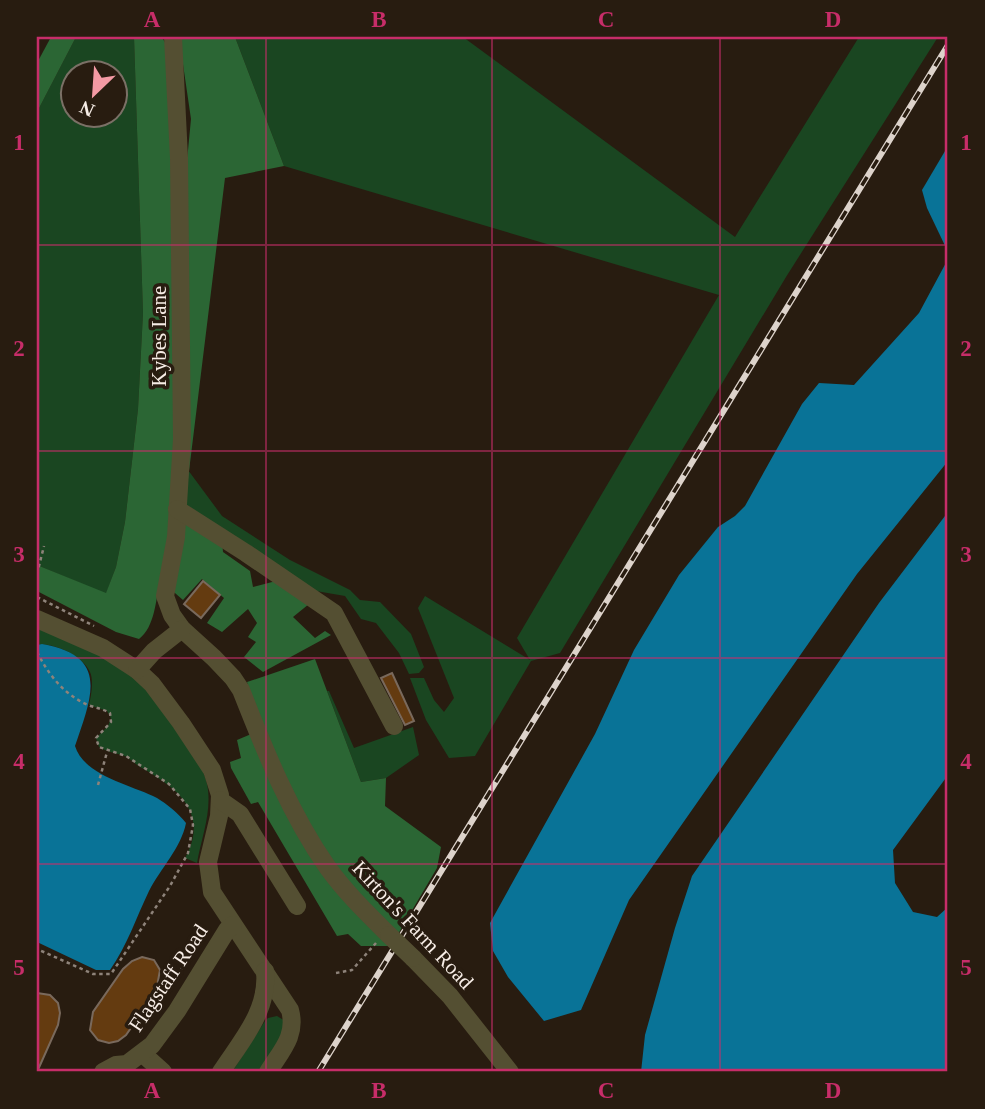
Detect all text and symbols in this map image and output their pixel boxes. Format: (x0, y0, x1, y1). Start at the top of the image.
text: A (144, 7, 161, 32)
text: B (371, 7, 387, 32)
text: C (598, 7, 614, 32)
text: D (825, 7, 841, 32)
north arrow (60, 60, 130, 130)
text: N (76, 96, 98, 121)
text: 1 (13, 130, 25, 155)
text: 1 (960, 130, 972, 155)
street label: Kybes Lane (147, 286, 171, 386)
text: 2 (13, 336, 25, 361)
text: 2 (960, 336, 972, 361)
text: 3 (13, 542, 25, 567)
text: 3 (960, 542, 972, 567)
text: 4 (13, 749, 25, 774)
text: 4 (960, 749, 972, 774)
street label: Kirton's Farm Road (348, 856, 479, 994)
street label: Flagstaff Road (123, 920, 213, 1036)
text: 5 (13, 955, 25, 980)
text: 5 (960, 955, 972, 980)
text: A (144, 1078, 161, 1103)
text: B (371, 1078, 387, 1103)
text: C (598, 1078, 614, 1103)
text: D (825, 1078, 841, 1103)

